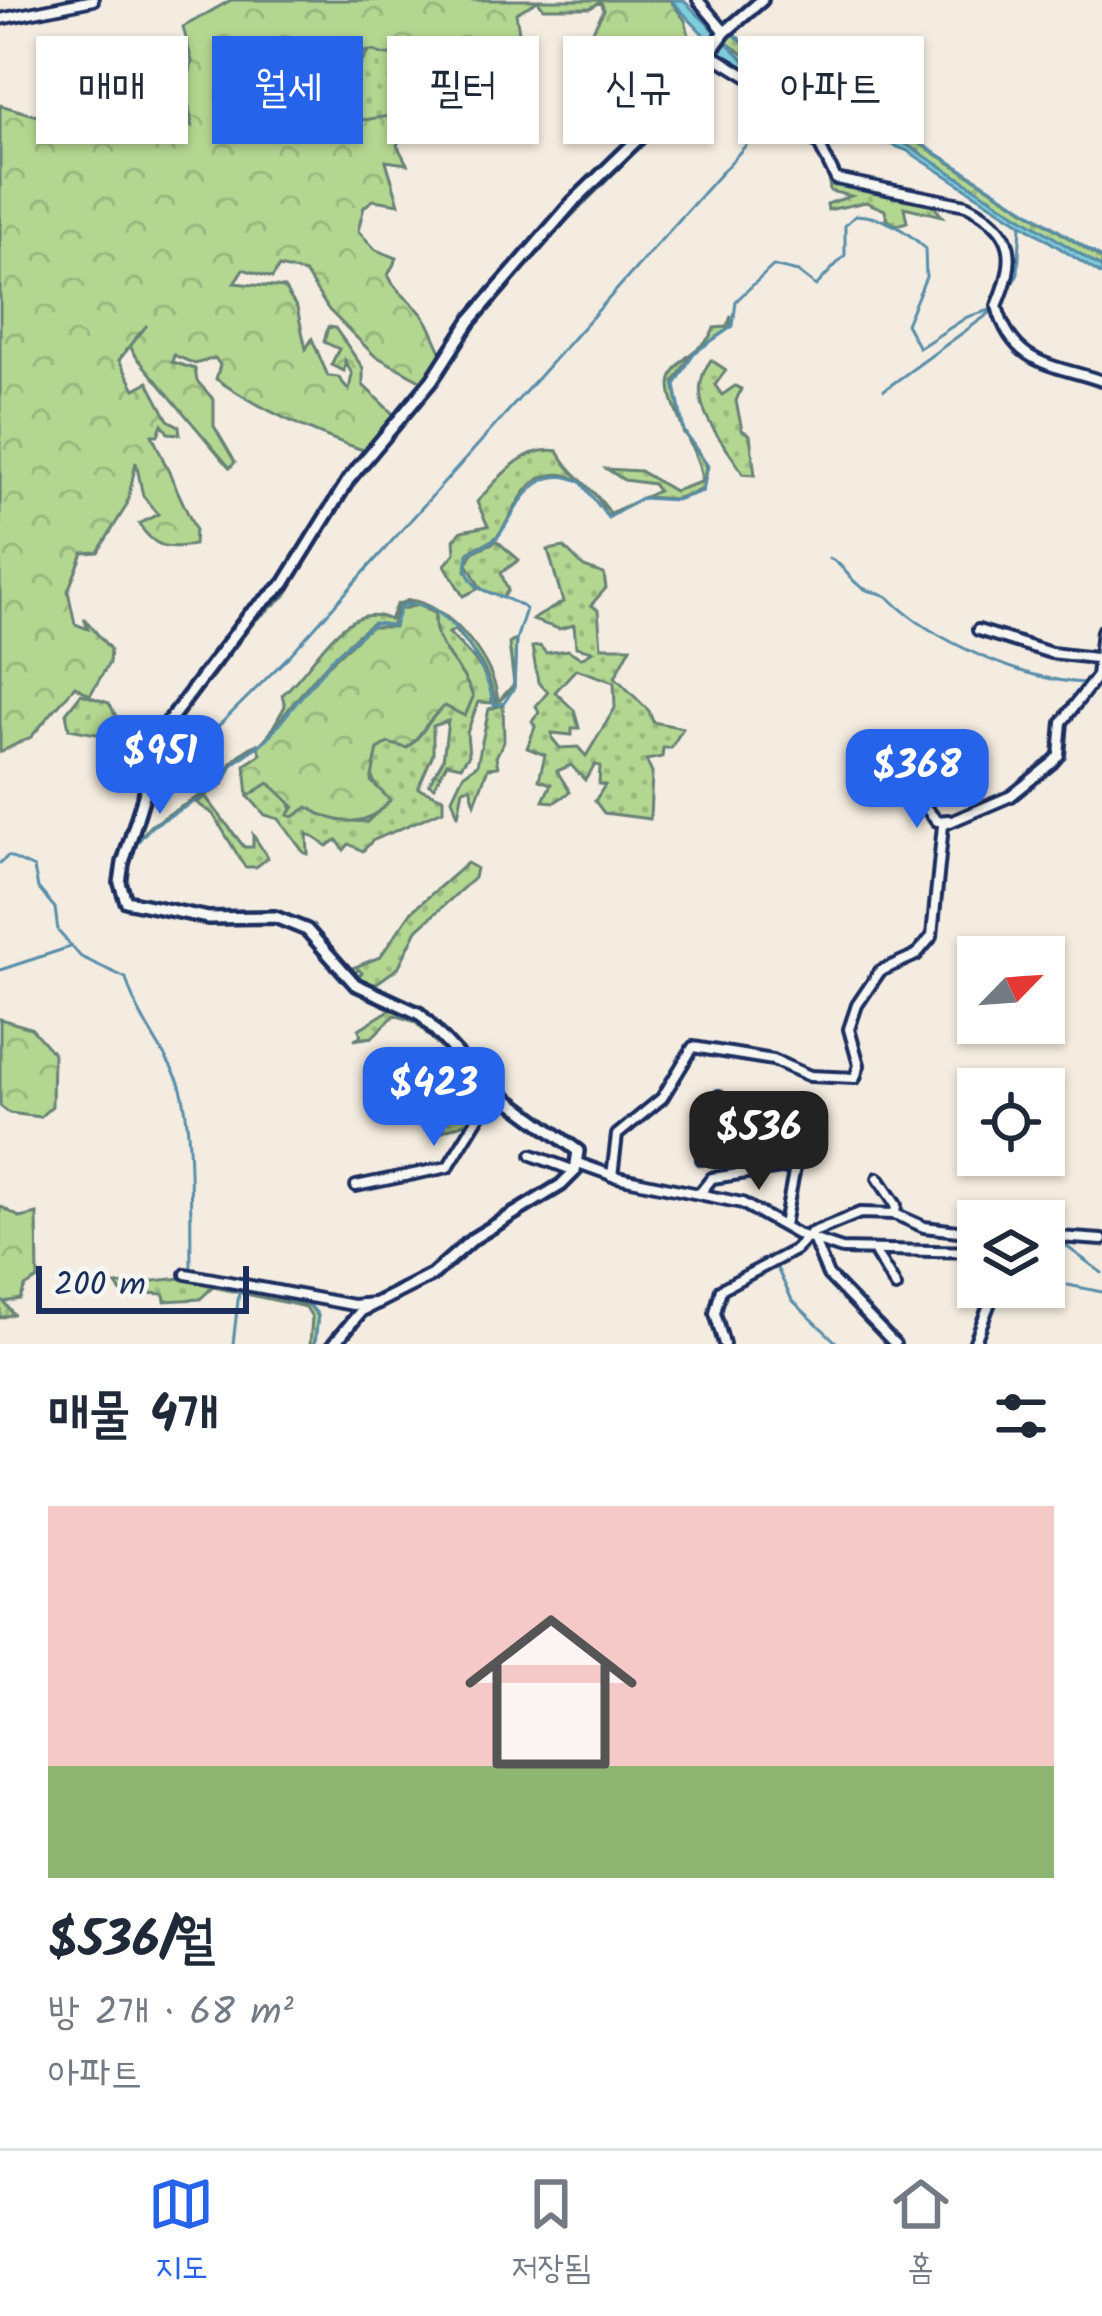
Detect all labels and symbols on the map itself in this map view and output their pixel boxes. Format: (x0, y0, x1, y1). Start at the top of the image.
pin: $951 (89, 715, 231, 817)
pin: $368 (846, 729, 988, 831)
north arrow (957, 936, 1065, 1044)
pin: $423 (363, 1047, 505, 1149)
pin: $536 (688, 1091, 830, 1193)
scale bar (36, 1260, 249, 1313)

